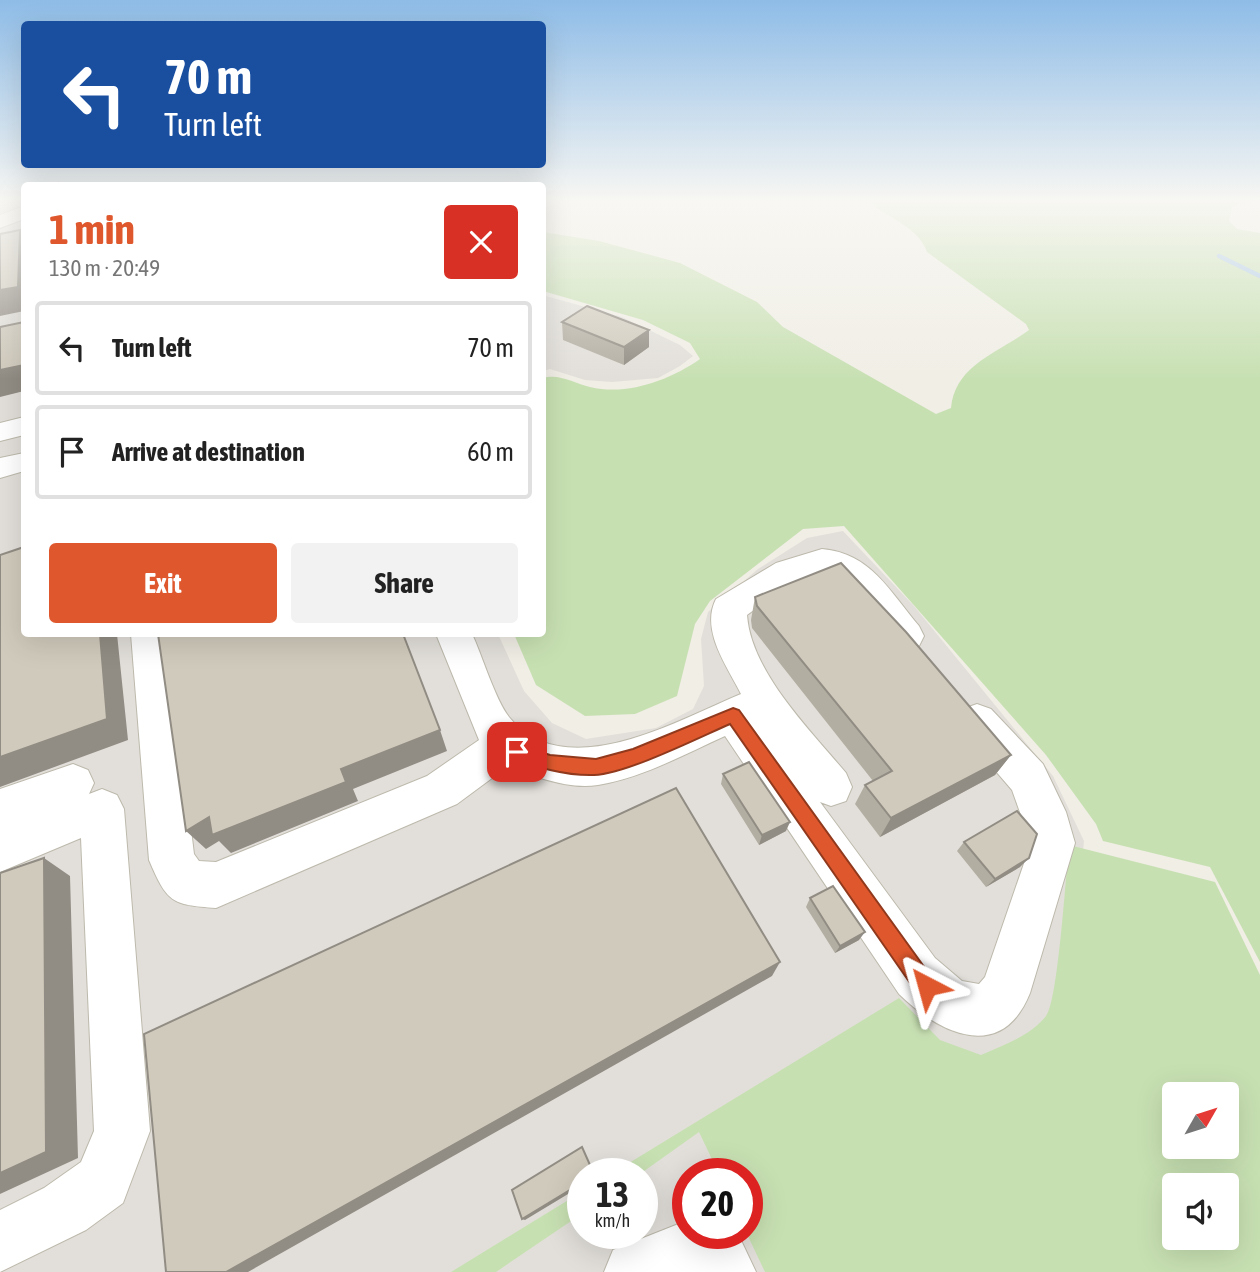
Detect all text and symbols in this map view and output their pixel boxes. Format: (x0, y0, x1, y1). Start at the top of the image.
text: 70 m (164, 48, 252, 104)
icon: left (49, 49, 140, 140)
text: Turn left (164, 106, 262, 143)
text: 1 min (49, 205, 135, 253)
button: close (444, 205, 518, 279)
text: 130 m · 20:49 (49, 255, 160, 281)
icon: left (53, 329, 91, 367)
text: Turn left (112, 333, 192, 363)
text: 70 m (467, 333, 514, 363)
icon: arrive (53, 433, 91, 471)
text: Arrive at destination (112, 437, 305, 467)
text: 60 m (467, 437, 514, 467)
button: Exit (49, 543, 277, 623)
button: Share (291, 543, 518, 623)
pin (487, 722, 547, 782)
icon: arrive (498, 733, 536, 771)
position arrow (890, 949, 964, 1023)
north arrow (1162, 1082, 1239, 1158)
map controls (1162, 1082, 1239, 1250)
speed limit sign: 20 (672, 1158, 763, 1249)
button: sound (1162, 1173, 1239, 1250)
text: 13 (596, 1174, 629, 1214)
text: km/h (595, 1210, 630, 1231)

